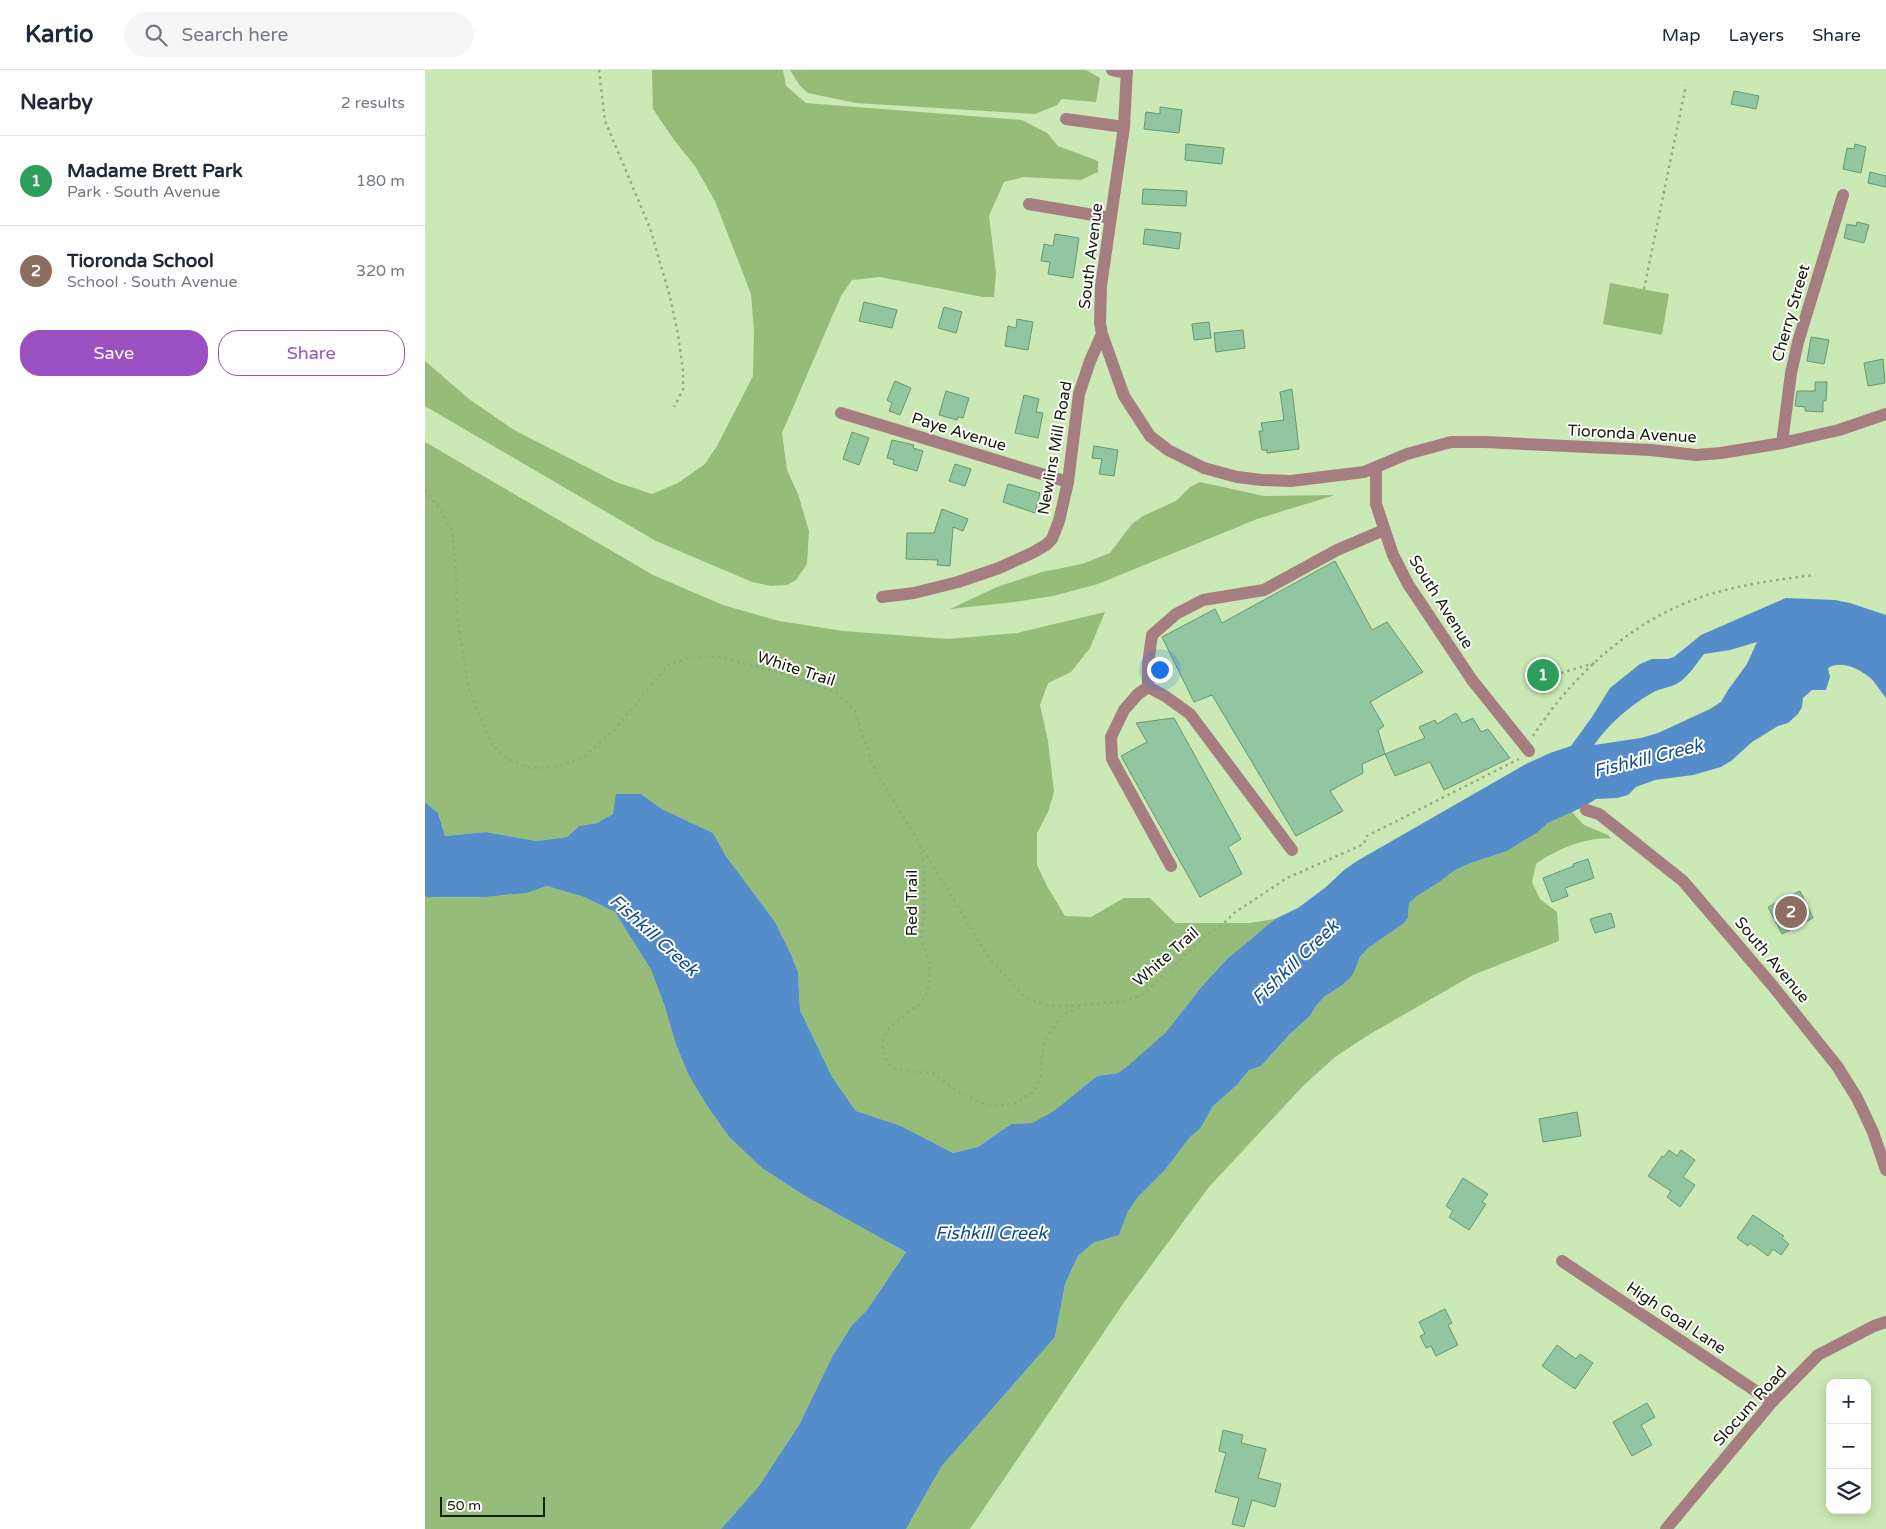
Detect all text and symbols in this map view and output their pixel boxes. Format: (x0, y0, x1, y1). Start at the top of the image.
search box (124, 12, 474, 57)
text: Kartio (25, 20, 94, 49)
icon: search (142, 21, 170, 49)
text: Search here (182, 24, 288, 46)
text: Map (1662, 24, 1701, 46)
text: Layers (1729, 24, 1784, 46)
text: Share (1812, 24, 1861, 46)
text: Nearby (20, 90, 93, 115)
text: 2 results (341, 93, 405, 113)
text: Madame Brett Park (67, 160, 243, 182)
text: 1 (31, 171, 41, 191)
text: 180 m (356, 171, 405, 191)
text: Park · South Avenue (67, 182, 220, 202)
street label: South Avenue (1075, 202, 1107, 310)
text: Tioronda School (67, 250, 214, 272)
text: 2 (31, 261, 41, 281)
text: 320 m (356, 261, 405, 281)
street label: Cherry Street (1768, 262, 1814, 364)
text: School · South Avenue (67, 272, 238, 292)
button: Save (20, 330, 208, 376)
button: Share (218, 330, 405, 376)
street label: Newlins Mill Road (1033, 380, 1077, 516)
street label: Paye Avenue (909, 408, 1009, 456)
street label: Tioronda Avenue (1567, 421, 1697, 447)
street label: South Avenue (1404, 551, 1478, 653)
street label: White Trail (754, 647, 838, 691)
pin: 1 (1527, 656, 1559, 694)
your location (1147, 657, 1173, 683)
water label: Fishkill Creek (1591, 733, 1706, 782)
street label: Red Trail (902, 870, 922, 936)
water label: Fishkill Creek (605, 889, 704, 981)
pin: 2 (1775, 893, 1807, 931)
street label: South Avenue (1730, 913, 1814, 1007)
water label: Fishkill Creek (1247, 914, 1344, 1009)
street label: White Trail (1129, 923, 1203, 991)
water label: Fishkill Creek (935, 1222, 1048, 1244)
street label: High Goal Lane (1622, 1277, 1730, 1359)
street label: Slocum Road (1709, 1362, 1791, 1450)
map controls (1826, 1379, 1871, 1514)
button: + (1826, 1379, 1871, 1424)
button: − (1826, 1424, 1871, 1469)
button: layers (1826, 1469, 1871, 1514)
scale bar (440, 1494, 545, 1517)
text: 50 m (447, 1497, 481, 1514)

